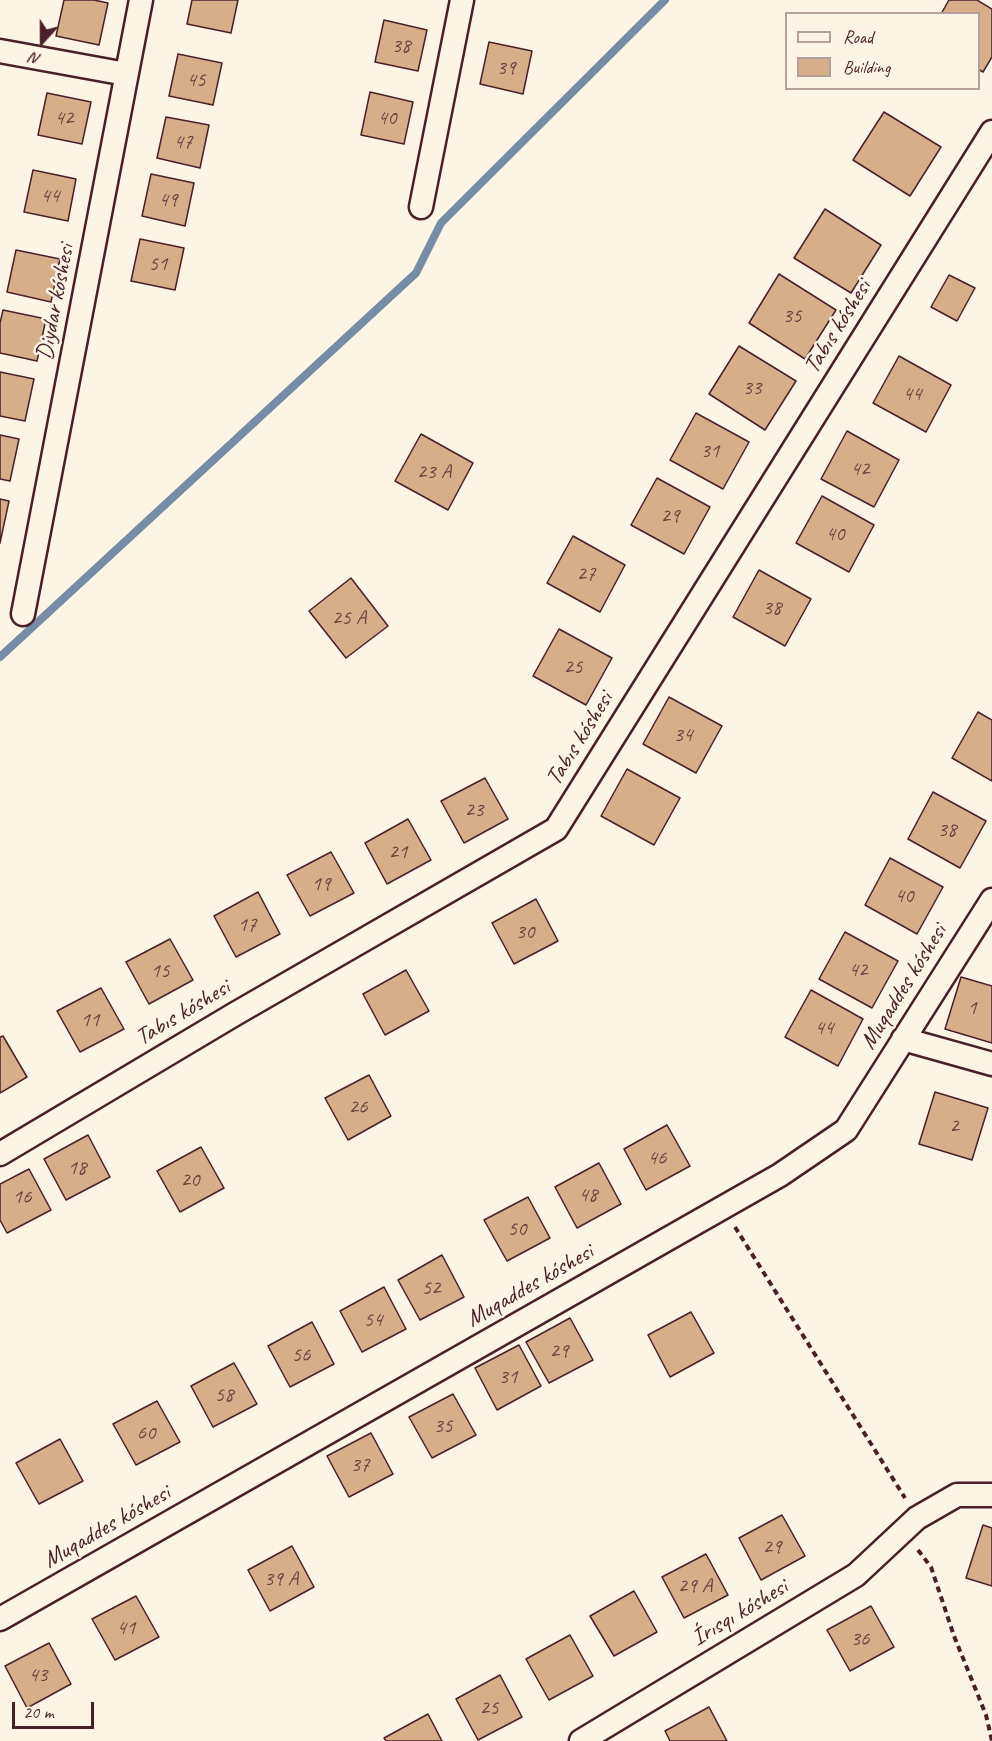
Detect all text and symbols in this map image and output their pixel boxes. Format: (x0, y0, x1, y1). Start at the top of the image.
north arrow (12, 12, 72, 72)
legend (785, 12, 980, 90)
text: Road (843, 26, 873, 48)
house number: 38 (392, 33, 410, 59)
text: N (27, 48, 44, 70)
house number: 39 (497, 55, 515, 81)
text: Building (843, 56, 890, 78)
house number: 45 (187, 67, 205, 93)
house number: 42 (55, 105, 73, 131)
house number: 40 (378, 105, 396, 131)
house number: 47 (174, 129, 192, 155)
house number: 44 (41, 183, 59, 209)
house number: 49 (159, 187, 177, 213)
street label: Diydar kóshesi (31, 242, 81, 362)
house number: 51 (149, 251, 167, 277)
street label: Tabıs kóshesi (798, 275, 878, 379)
house number: 35 (783, 303, 801, 329)
house number: 33 (743, 375, 761, 401)
house number: 44 (903, 381, 921, 407)
house number: 31 (701, 438, 719, 464)
house number: 42 (851, 456, 869, 482)
house number: 23 А (417, 459, 451, 485)
house number: 29 (661, 503, 679, 529)
house number: 40 (826, 521, 844, 547)
house number: 27 (577, 561, 595, 587)
house number: 38 (763, 595, 781, 621)
house number: 25 А (332, 605, 366, 631)
house number: 25 (564, 654, 582, 680)
street label: Tabıs kóshesi (540, 687, 620, 791)
house number: 34 (674, 722, 692, 748)
house number: 23 (465, 797, 483, 823)
house number: 38 (938, 817, 956, 843)
house number: 21 (389, 839, 407, 865)
house number: 19 (312, 871, 330, 897)
house number: 40 (895, 883, 913, 909)
house number: 17 (238, 912, 256, 938)
house number: 30 (516, 919, 534, 945)
street label: Muqaddes kóshesi (854, 919, 954, 1055)
house number: 42 (849, 957, 867, 983)
house number: 15 (151, 958, 169, 984)
street label: Tabıs kóshesi (131, 974, 235, 1052)
house number: 1 (967, 995, 977, 1021)
house number: 11 (81, 1007, 99, 1033)
house number: 44 (815, 1015, 833, 1041)
house number: 26 (349, 1094, 367, 1120)
house number: 2 (949, 1113, 959, 1139)
house number: 46 (648, 1145, 666, 1171)
house number: 18 (68, 1155, 86, 1181)
house number: 20 (181, 1167, 199, 1193)
house number: 48 (579, 1182, 597, 1208)
house number: 16 (13, 1184, 31, 1210)
house number: 50 (508, 1216, 526, 1242)
street label: Muqaddes kóshesi (461, 1238, 599, 1334)
house number: 52 (422, 1275, 440, 1301)
house number: 54 (364, 1307, 382, 1333)
house number: 29 (550, 1338, 568, 1364)
house number: 56 (292, 1342, 310, 1368)
house number: 31 (499, 1364, 517, 1390)
house number: 58 (215, 1382, 233, 1408)
house number: 35 (434, 1413, 452, 1439)
house number: 60 (137, 1420, 155, 1446)
house number: 37 (351, 1452, 369, 1478)
street label: Muqaddes kóshesi (38, 1479, 176, 1575)
house number: 29 (763, 1534, 781, 1560)
house number: 39 А (264, 1566, 298, 1592)
house number: 29 А (678, 1573, 712, 1599)
street label: Írısqı kóshesi (687, 1573, 793, 1653)
house number: 41 (117, 1615, 135, 1641)
house number: 36 (851, 1626, 869, 1652)
house number: 43 (29, 1662, 47, 1688)
scale bar (15, 1690, 98, 1728)
house number: 25 (480, 1695, 498, 1721)
text: 20 m (23, 1701, 54, 1723)

